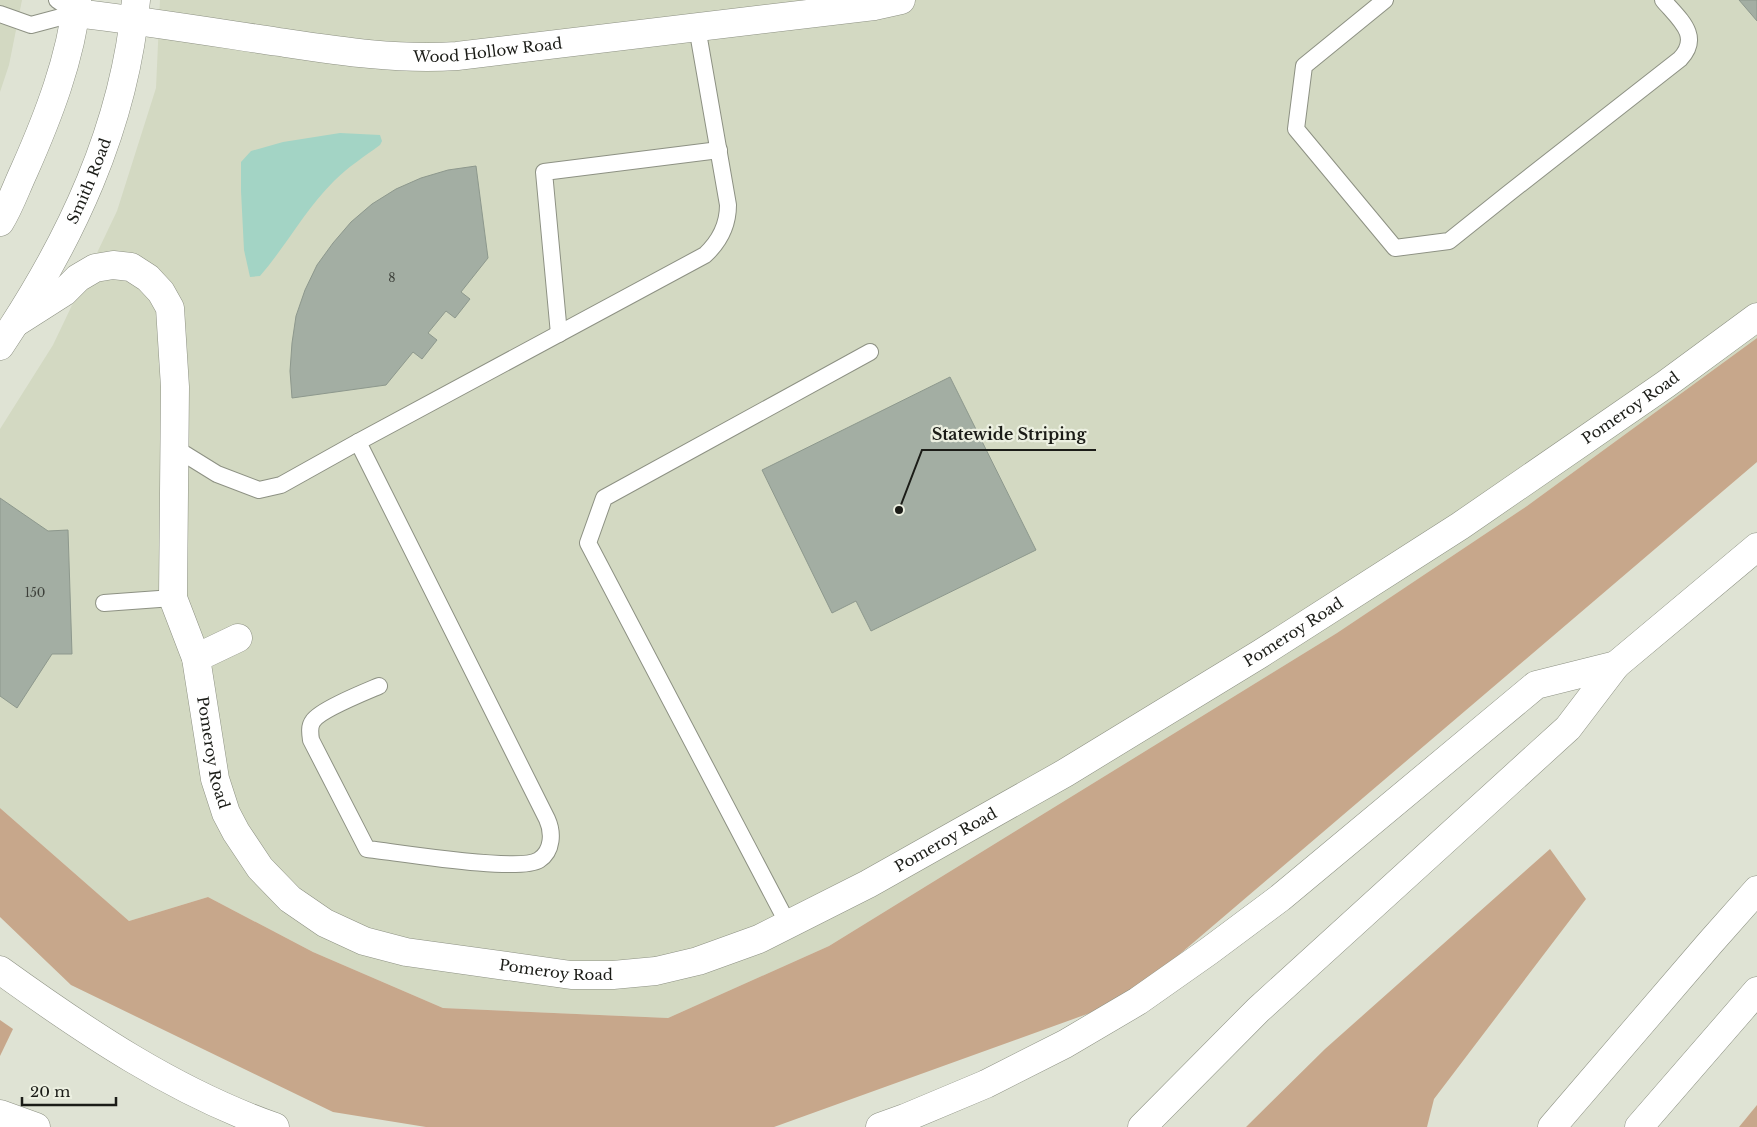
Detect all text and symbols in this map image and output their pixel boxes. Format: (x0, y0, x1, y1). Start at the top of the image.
street label: Wood Hollow Road (412, 33, 563, 66)
street label: Smith Road (63, 135, 115, 227)
house number: 8 (388, 270, 396, 285)
street label: Pomeroy Road (1578, 367, 1683, 448)
callout: Statewide Striping (922, 419, 1096, 450)
text: Statewide Striping (932, 424, 1087, 444)
house number: 150 (25, 585, 45, 600)
street label: Pomeroy Road (1240, 593, 1347, 671)
street label: Pomeroy Road (193, 695, 234, 811)
street label: Pomeroy Road (891, 803, 1000, 876)
street label: Pomeroy Road (498, 955, 613, 984)
scale bar (22, 1074, 116, 1106)
text: 20 m (30, 1082, 70, 1101)

